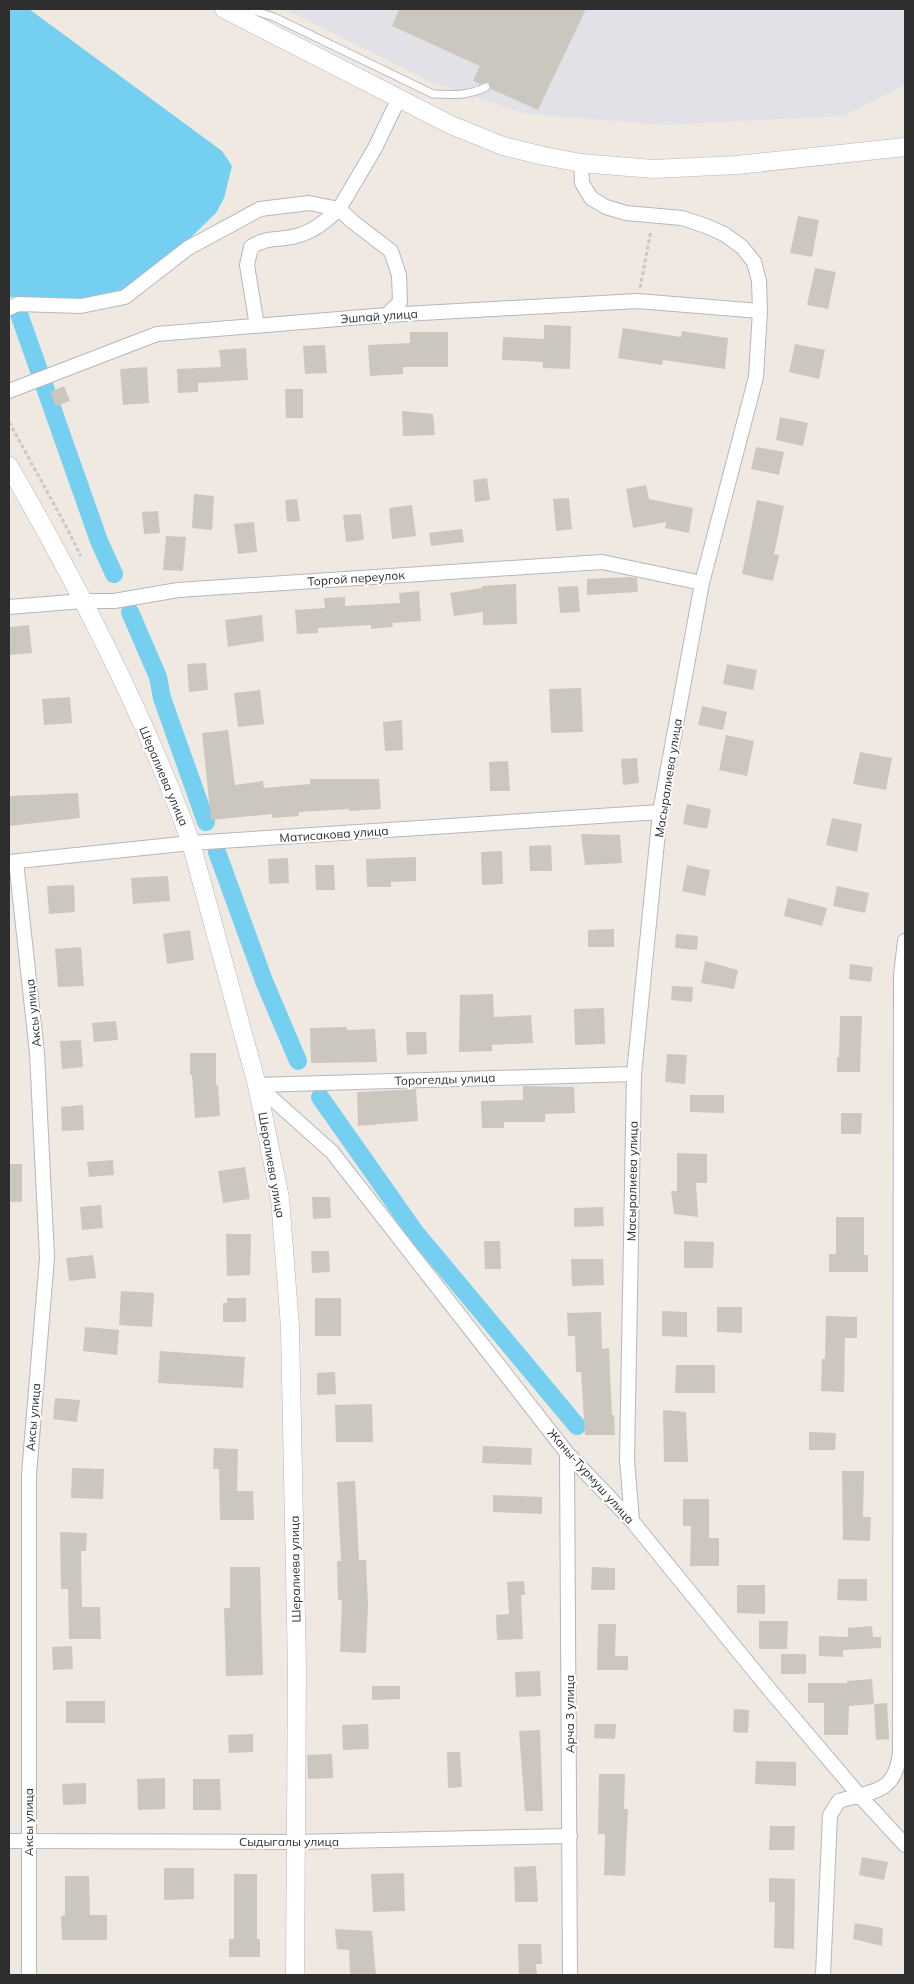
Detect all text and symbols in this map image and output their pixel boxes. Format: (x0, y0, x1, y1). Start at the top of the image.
street label: Эшпай улица (340, 306, 418, 326)
street label: Торгой переулок (307, 567, 406, 589)
street label: Масыралиева улица (651, 717, 685, 839)
street label: Шералиева улица (136, 724, 192, 828)
street label: Матисакова улица (279, 823, 389, 845)
street label: Аксы улица (22, 978, 44, 1048)
street label: Торогелды улица (394, 1070, 496, 1088)
street label: Шералиева улица (255, 1111, 289, 1219)
street label: Масыралиева улица (623, 1121, 641, 1241)
street label: Аксы улица (23, 1382, 43, 1452)
street label: Жаны-Турмуш улица (544, 1425, 638, 1527)
street label: Шералиева улица (287, 1515, 303, 1623)
street label: Арча 3 улица (562, 1675, 577, 1753)
street label: Аксы улица (21, 1788, 36, 1856)
street label: Сыдыгалы улица (239, 1834, 339, 1849)

